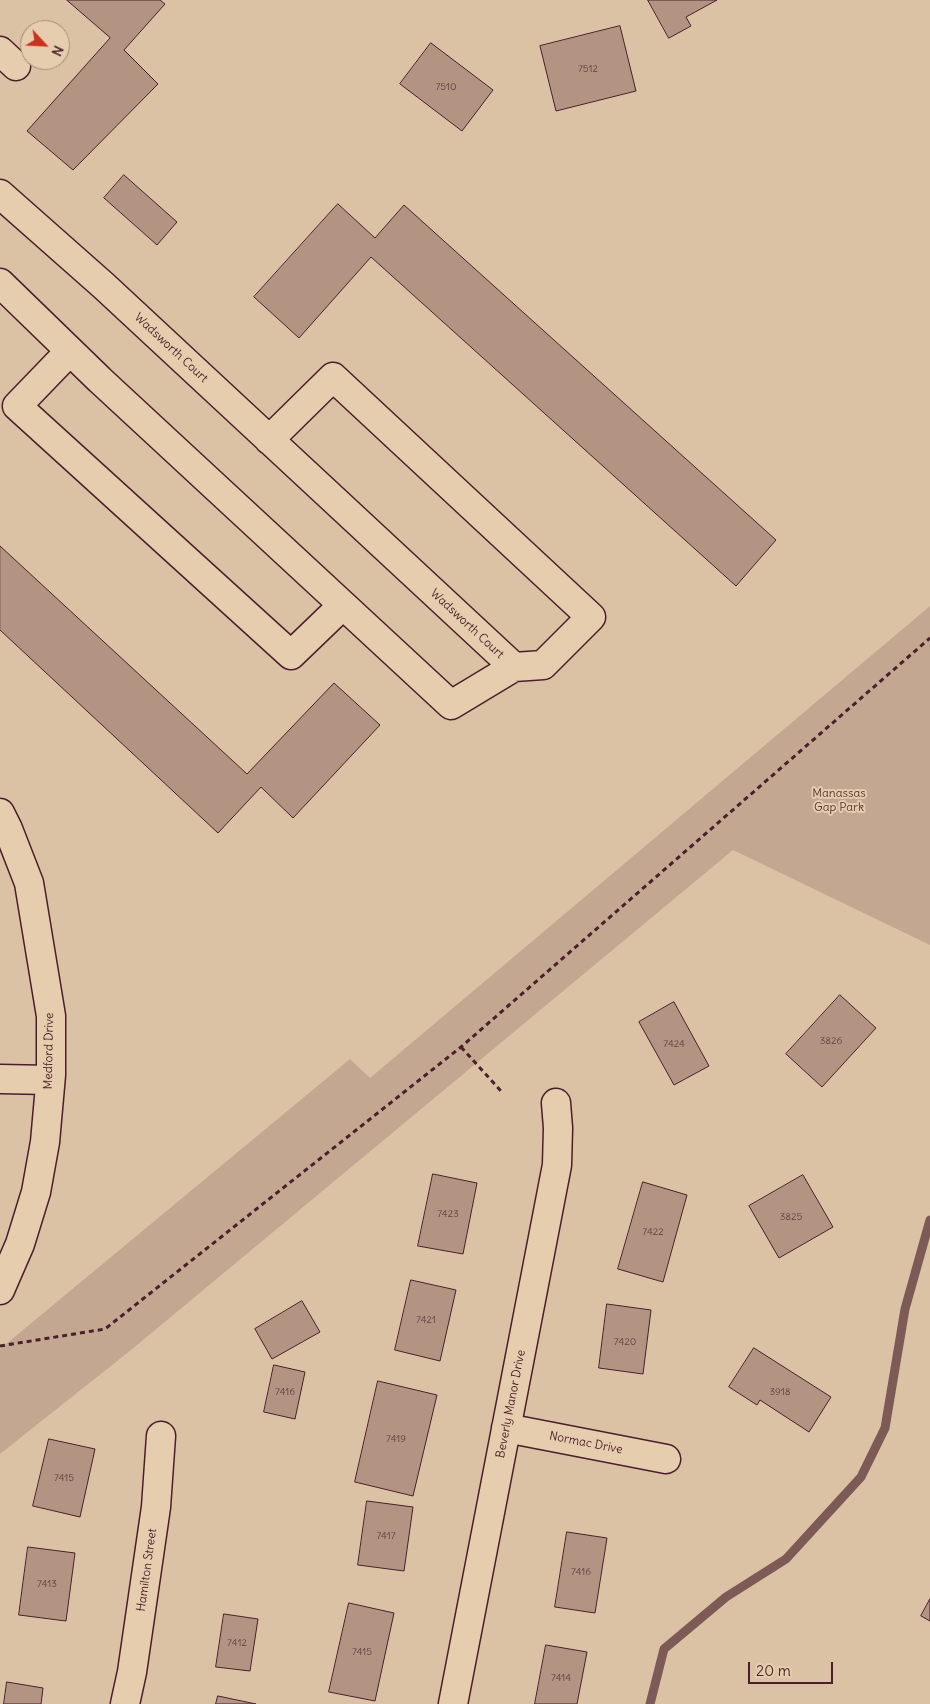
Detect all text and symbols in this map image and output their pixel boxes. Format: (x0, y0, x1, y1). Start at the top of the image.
north arrow (20, 20, 70, 70)
text: N (47, 43, 68, 59)
house number: 7512 (578, 63, 598, 75)
house number: 7510 (435, 81, 457, 93)
street label: Wadsworth Court (131, 310, 211, 386)
street label: Wadsworth Court (427, 586, 507, 662)
park label: Manassas Gap Park (812, 787, 866, 815)
street label: Medford Drive (41, 1013, 57, 1089)
house number: 3826 (820, 1035, 842, 1047)
house number: 7424 (663, 1038, 685, 1050)
house number: 7423 (437, 1208, 459, 1220)
house number: 3825 (780, 1211, 802, 1223)
house number: 7422 (642, 1226, 664, 1238)
house number: 7421 (416, 1314, 436, 1326)
house number: 7420 (614, 1336, 636, 1348)
street label: Beverly Manor Drive (493, 1349, 529, 1459)
house number: 7416 (275, 1386, 295, 1398)
house number: 3918 (769, 1386, 791, 1398)
street label: Normac Drive (548, 1429, 624, 1457)
house number: 7419 (386, 1433, 406, 1445)
house number: 7415 (54, 1472, 74, 1484)
street label: Hamilton Street (134, 1527, 160, 1613)
house number: 7417 (376, 1530, 396, 1542)
house number: 7416 (571, 1566, 591, 1578)
house number: 7413 (37, 1578, 57, 1590)
house number: 7412 (227, 1637, 247, 1649)
house number: 7415 (352, 1646, 372, 1658)
scale bar (750, 1652, 835, 1684)
text: 20 m (756, 1661, 791, 1680)
house number: 7414 (551, 1672, 571, 1684)

